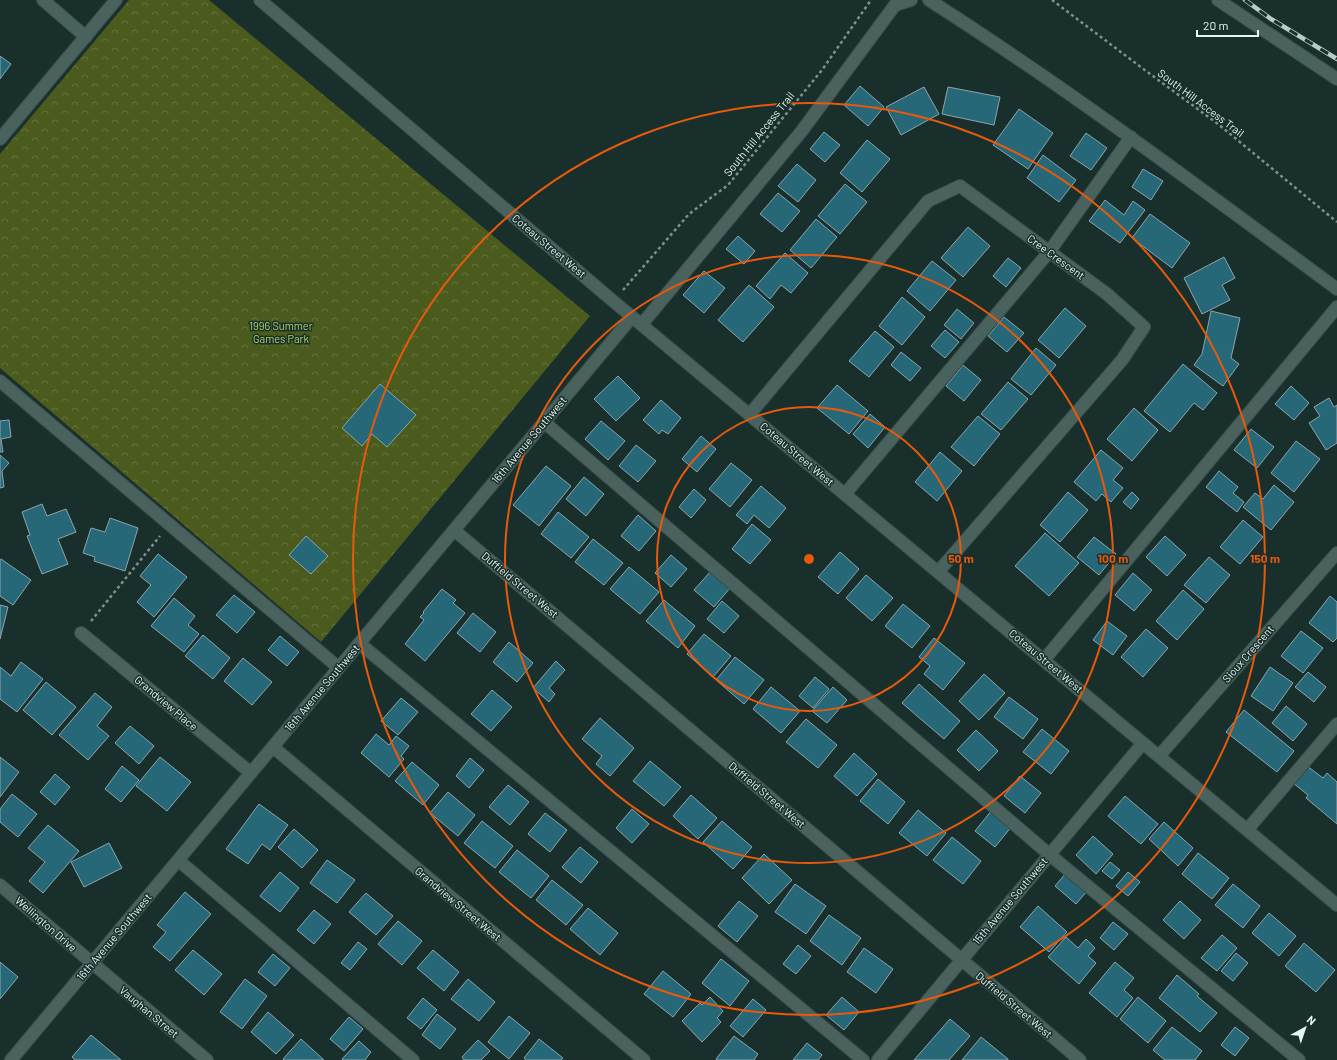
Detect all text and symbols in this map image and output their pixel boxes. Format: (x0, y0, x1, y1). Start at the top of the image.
scale bar (1197, 12, 1258, 38)
text: 20 m (1203, 18, 1229, 32)
street label: South Hill Access Trail (1156, 66, 1247, 139)
street label: South Hill Access Trail (721, 89, 797, 178)
street label: Coteau Street West (510, 211, 589, 280)
street label: Cree Crescent (1025, 231, 1088, 282)
park label: 1996 Summer Games Park (249, 319, 313, 345)
street label: 16th Avenue Southwest (488, 393, 569, 486)
street label: Coteau Street West (758, 419, 837, 488)
street label: Duffield Street West (479, 549, 561, 620)
text: 50 m (948, 551, 974, 565)
text: 100 m (1098, 551, 1128, 565)
text: 150 m (1250, 551, 1280, 565)
centre of rings (802, 552, 816, 566)
street label: Sioux Crescent (1219, 622, 1276, 685)
street label: Coteau Street West (1007, 626, 1086, 695)
street label: 16th Avenue Southwest (281, 641, 362, 734)
street label: Grandview Place (132, 672, 201, 733)
street label: Duffield Street West (726, 759, 808, 830)
street label: 15th Avenue Southwest (969, 854, 1050, 947)
street label: Grandview Street West (413, 864, 504, 943)
street label: 16th Avenue Southwest (73, 890, 154, 983)
street label: Wellington Drive (13, 893, 80, 954)
street label: Duffield Street West (973, 969, 1055, 1040)
street label: Vaughan Street (117, 983, 181, 1040)
north arrow (1285, 1008, 1325, 1048)
text: N (1305, 1013, 1319, 1027)

